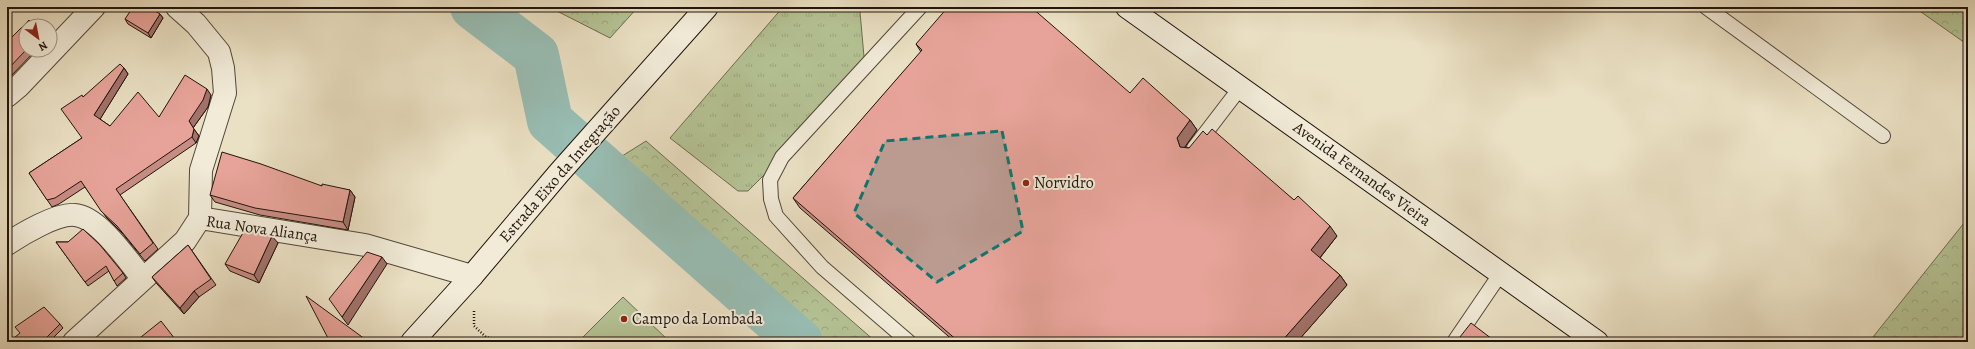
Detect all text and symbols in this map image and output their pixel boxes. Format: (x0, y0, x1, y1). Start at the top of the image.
north arrow (18, 18, 58, 58)
text: N (36, 38, 50, 55)
street label: Estrada Eixo da Integração (494, 101, 626, 247)
street label: Avenida Fernandes Vieira (1288, 116, 1436, 232)
place label: Norvidro (1034, 172, 1094, 194)
marker: Norvidro (1021, 178, 1031, 188)
street label: Rua Nova Aliança (205, 210, 320, 248)
place label: Campo da Lombada (632, 308, 763, 330)
marker: Campo da Lombada (619, 314, 629, 324)

